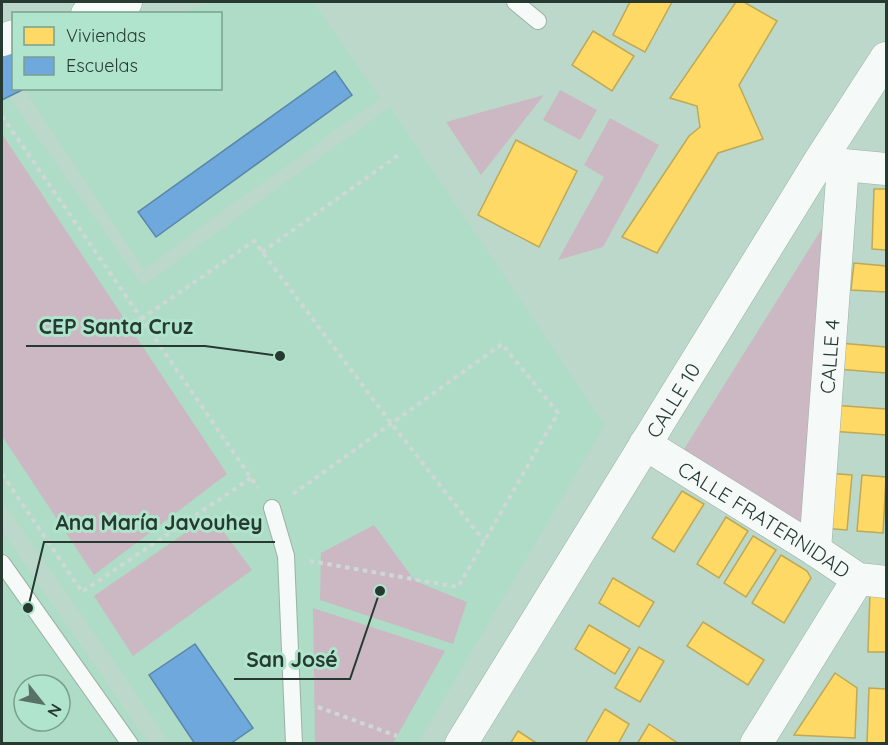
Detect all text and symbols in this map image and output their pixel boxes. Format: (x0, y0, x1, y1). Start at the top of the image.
legend (12, 12, 222, 90)
text: Viviendas (66, 24, 146, 47)
text: Escuelas (66, 54, 138, 77)
callout: CEP Santa Cruz (26, 307, 205, 346)
text: CEP Santa Cruz (39, 313, 193, 339)
street label: CALLE 4 (814, 318, 844, 395)
street label: CALLE 10 (640, 358, 705, 442)
street label: CALLE FRATERNIDAD (674, 455, 855, 583)
callout: Ana María Javouhey (44, 503, 275, 542)
text: Ana María Javouhey (55, 509, 263, 535)
callout: San José (234, 640, 350, 679)
text: San José (246, 646, 338, 672)
north arrow (12, 673, 72, 733)
text: N (43, 701, 66, 721)

